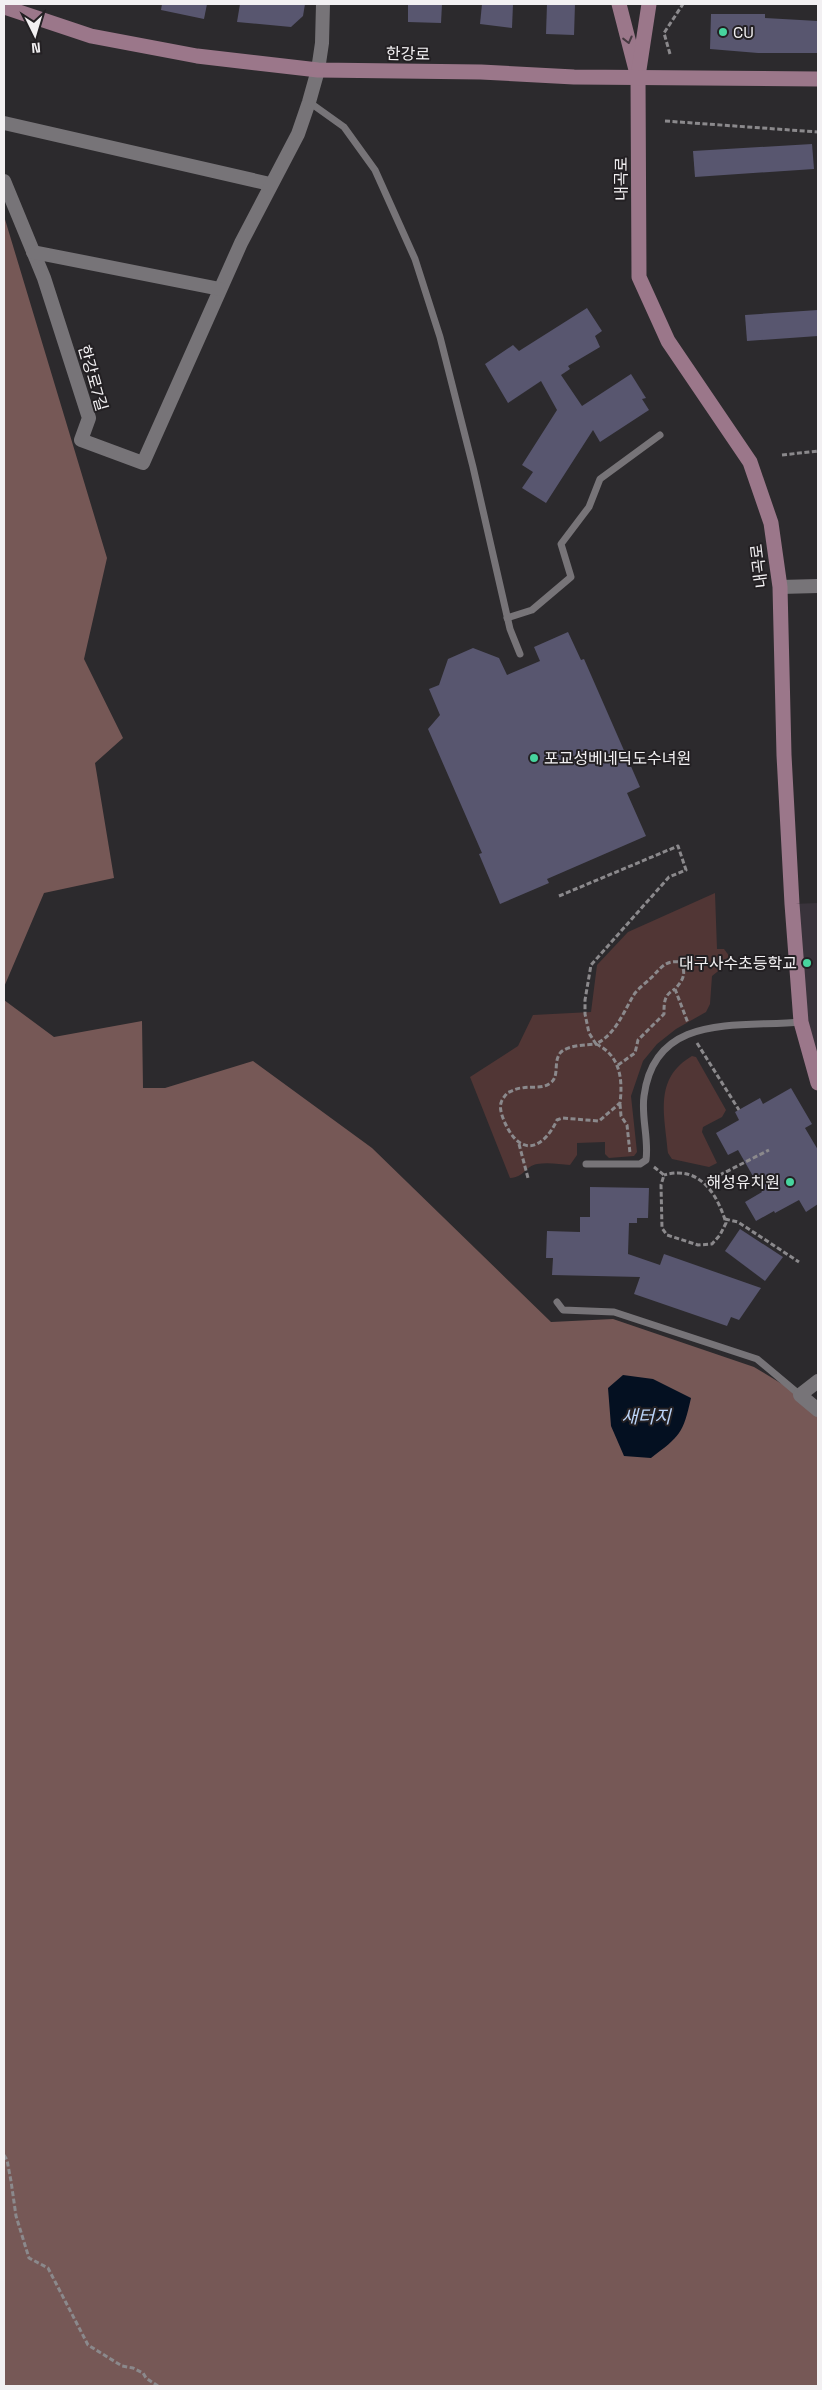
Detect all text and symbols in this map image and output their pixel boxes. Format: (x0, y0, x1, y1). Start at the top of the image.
north arrow (10, 10, 60, 60)
place label: CU (733, 22, 754, 43)
marker: CU (717, 26, 729, 38)
one-way arrow (623, 36, 633, 44)
text: N (31, 39, 42, 57)
street label: 한강로 (386, 43, 431, 65)
street label: 내곡로 (611, 157, 632, 201)
street label: 한강로7길 (74, 342, 112, 414)
street label: 내곡로 (746, 543, 772, 589)
place label: 포교성베네딕도수녀원 (544, 748, 691, 769)
marker: 포교성베네딕도수녀원 (528, 752, 540, 764)
place label: 대구사수초등학교 (679, 953, 797, 974)
marker: 대구사수초등학교 (801, 957, 813, 969)
place label: 해성유치원 (706, 1172, 780, 1193)
marker: 해성유치원 (784, 1176, 796, 1188)
water label: 새터지 (621, 1405, 672, 1428)

